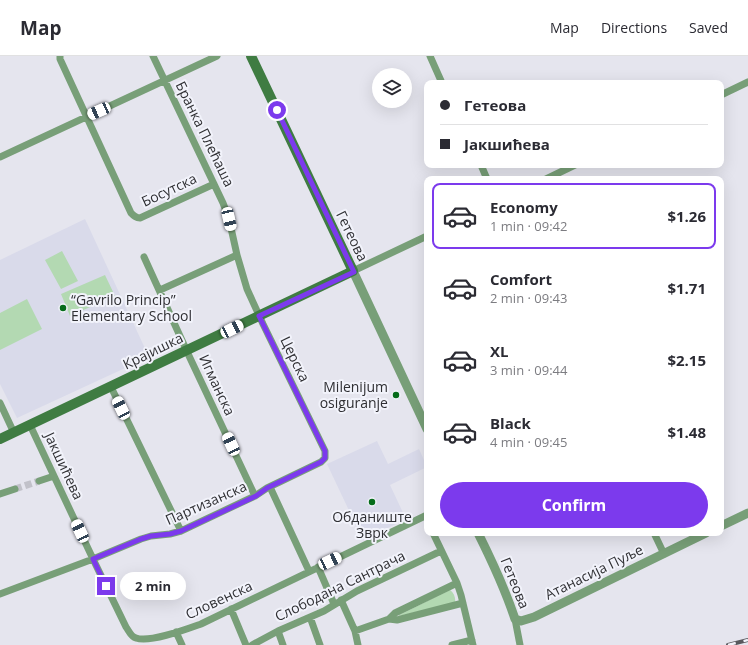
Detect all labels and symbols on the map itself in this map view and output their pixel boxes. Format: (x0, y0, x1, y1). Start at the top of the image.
street label: Бранка Плећаша (172, 78, 239, 190)
car (86, 101, 112, 121)
route start (268, 101, 286, 119)
street label: Босутска (138, 168, 200, 211)
car (220, 206, 238, 232)
street label: Гетеова (332, 207, 373, 264)
place label: “Gavrilo Princip” Elementary School (71, 290, 192, 325)
marker: “Gavrilo Princip” Elementary School (58, 303, 68, 313)
car (219, 318, 245, 340)
street label: Крајишка (119, 328, 186, 373)
street label: Церска (276, 333, 315, 385)
street label: Игманска (195, 351, 240, 418)
place label: Milenijum osiguranje (320, 377, 388, 412)
marker: Milenijum osiguranje (391, 390, 401, 400)
car (110, 395, 132, 421)
street label: Јакшићева (40, 427, 88, 503)
car (220, 431, 242, 457)
street label: Партизанска (162, 476, 249, 529)
marker: Обданиште Зврк (367, 497, 377, 507)
place label: Обданиште Зврк (332, 507, 412, 542)
car (69, 518, 91, 544)
street label: Атанасија Пуље (541, 539, 646, 604)
street label: Слободана Сантрача (271, 546, 408, 625)
car (317, 550, 343, 572)
street label: Гетеова (497, 554, 534, 611)
callout: 2 min (120, 572, 186, 600)
street label: Словенска (182, 576, 255, 623)
route end (97, 577, 115, 595)

